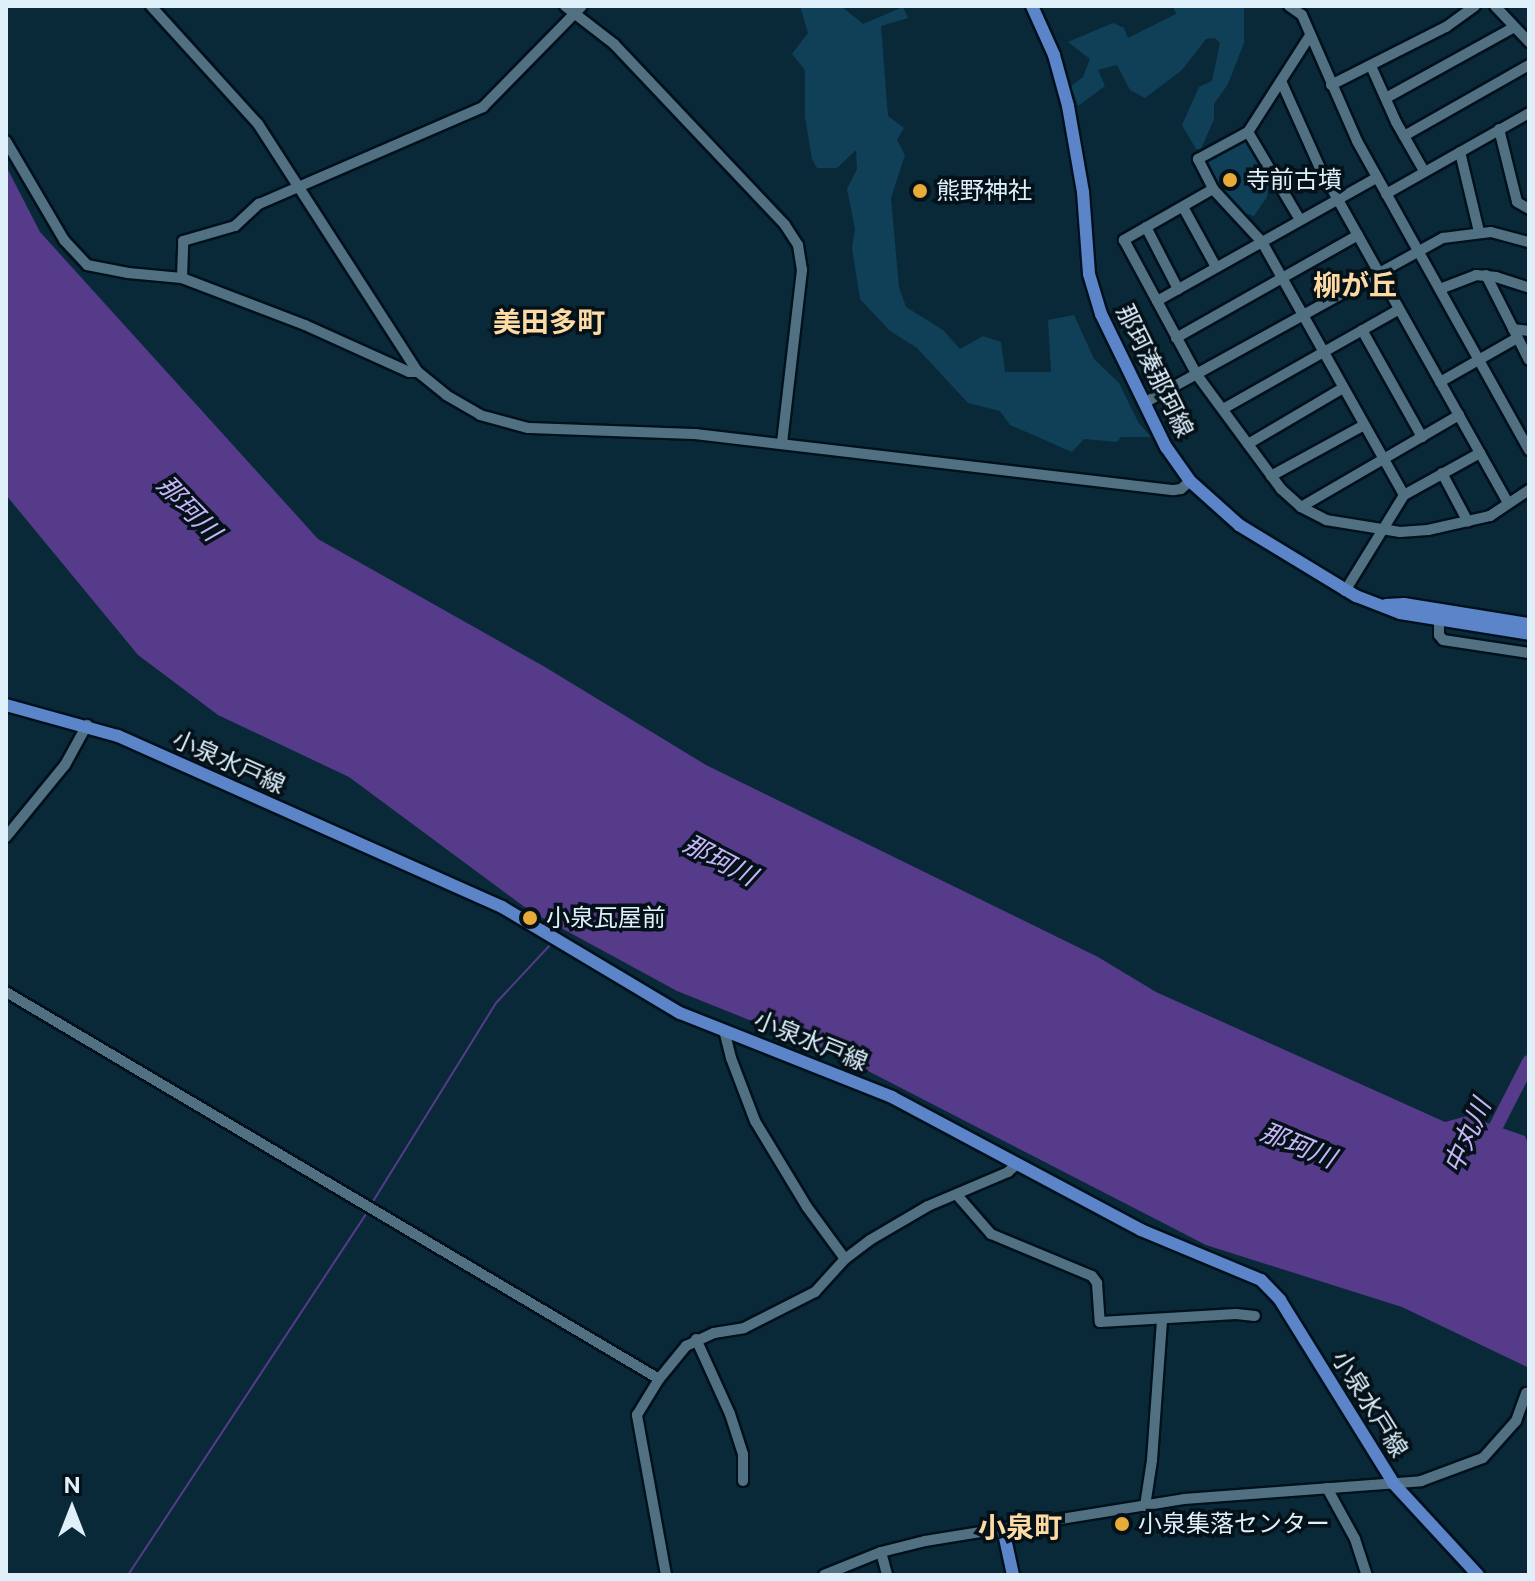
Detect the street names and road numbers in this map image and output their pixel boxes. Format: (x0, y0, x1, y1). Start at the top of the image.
street label: 那珂湊那珂線 (1110, 300, 1200, 442)
street label: 小泉水戸線 (168, 724, 290, 800)
street label: 小泉水戸線 (750, 1005, 872, 1077)
street label: 小泉水戸線 (1326, 1345, 1414, 1463)

